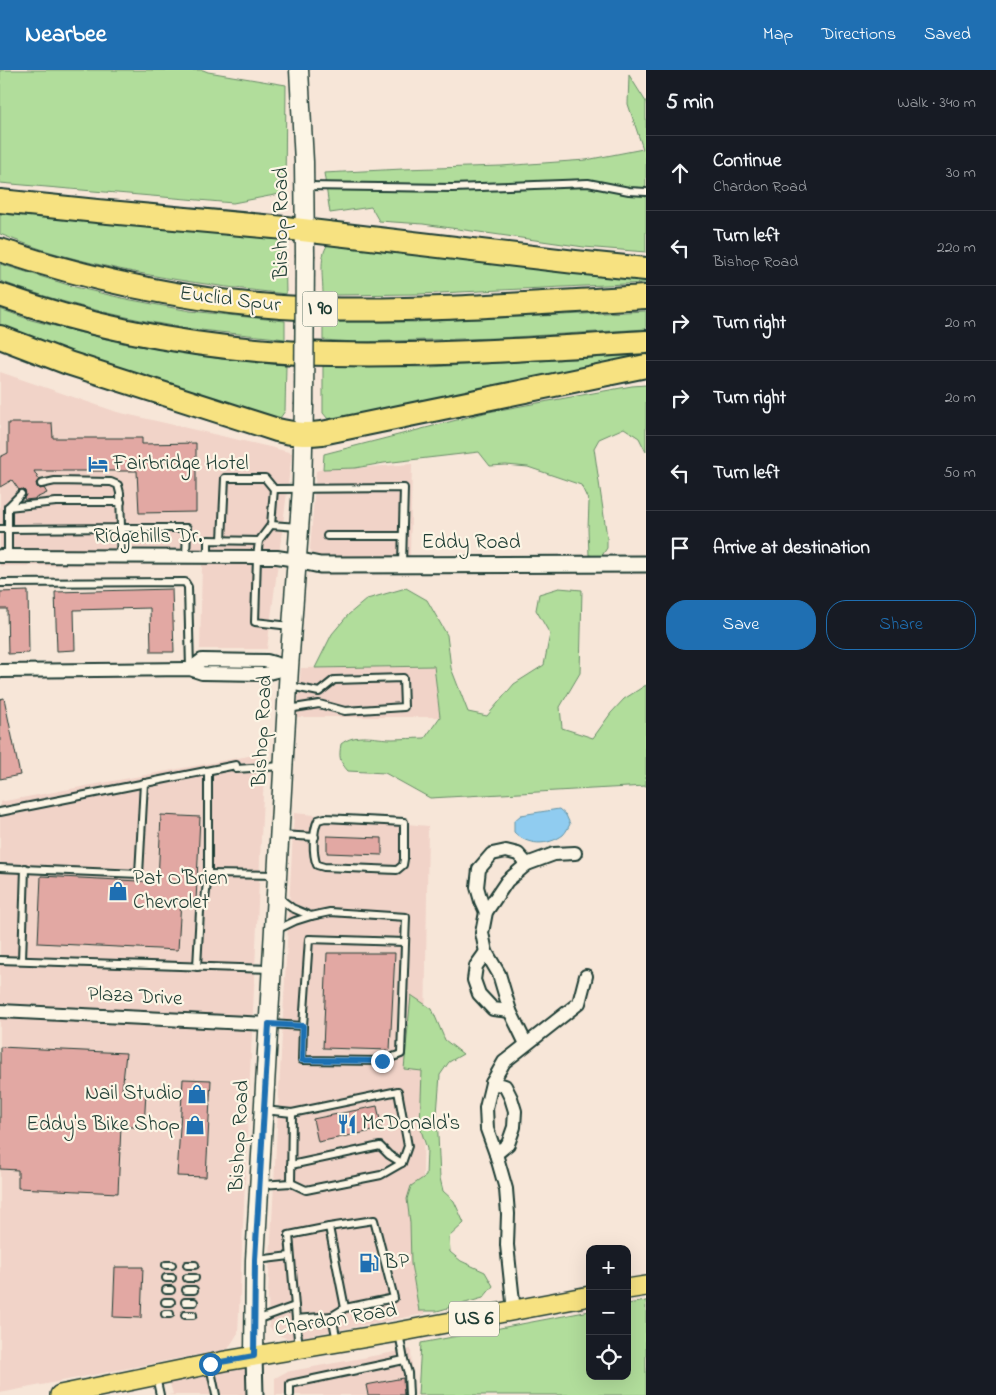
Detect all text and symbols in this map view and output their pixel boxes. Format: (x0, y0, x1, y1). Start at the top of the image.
text: Nearbee (25, 18, 107, 53)
text: Map (763, 22, 793, 48)
text: Directions (821, 22, 896, 48)
text: Saved (924, 22, 971, 48)
text: 5 min (666, 88, 714, 118)
text: Walk · 340 m (897, 91, 976, 115)
text: Continue (713, 148, 781, 175)
icon: ahead (666, 159, 694, 187)
text: 30 m (946, 161, 976, 185)
street label: Bishop Road (267, 167, 297, 280)
text: Chardon Road (713, 175, 807, 199)
text: Turn left (713, 223, 780, 250)
icon: left (666, 234, 694, 262)
text: 220 m (937, 236, 976, 260)
text: Bishop Road (713, 250, 798, 274)
street label: Euclid Spur (178, 279, 283, 321)
road number: I 90 (302, 292, 338, 326)
icon: right (666, 309, 694, 337)
text: Turn right (713, 310, 786, 337)
text: 20 m (945, 311, 976, 335)
icon: right (666, 384, 694, 412)
text: Turn right (713, 385, 786, 412)
text: 20 m (945, 386, 976, 410)
place label: Fairbridge Hotel (112, 449, 249, 481)
hotel icon: Fairbridge Hotel (87, 453, 109, 475)
icon: left (666, 459, 694, 487)
text: Turn left (713, 460, 780, 487)
text: 50 m (944, 461, 976, 485)
street label: Ridgehills Dr. (93, 522, 203, 554)
street label: Eddy Road (422, 528, 521, 560)
icon: arrive (666, 534, 694, 562)
text: Arrive at destination (713, 535, 870, 562)
button: Save (666, 600, 816, 650)
button: Share (826, 600, 976, 650)
street label: Bishop Road (245, 674, 281, 789)
place label: Pat O'Brien Chevrolet (133, 864, 228, 918)
shop icon: Pat O'Brien Chevrolet (107, 880, 129, 902)
street label: Plaza Drive (87, 980, 184, 1014)
route end (371, 1050, 394, 1073)
place label: Nail Studio (85, 1079, 182, 1109)
street label: Bishop Road (222, 1079, 258, 1194)
shop icon: Nail Studio (186, 1083, 208, 1105)
place label: McDonald's (362, 1109, 460, 1139)
place label: Eddy's Bike Shop (26, 1110, 180, 1142)
restaurant icon: McDonald's (336, 1113, 358, 1135)
shop icon: Eddy's Bike Shop (184, 1114, 206, 1136)
map controls (586, 1245, 631, 1380)
button: + (586, 1245, 631, 1290)
place label: BP (383, 1248, 409, 1278)
fuel station icon: BP (358, 1252, 380, 1274)
button: − (586, 1290, 631, 1335)
street label: Chardon Road (273, 1296, 399, 1344)
road number: US 6 (449, 1302, 499, 1336)
button: locate (586, 1335, 631, 1380)
route start (199, 1353, 222, 1376)

